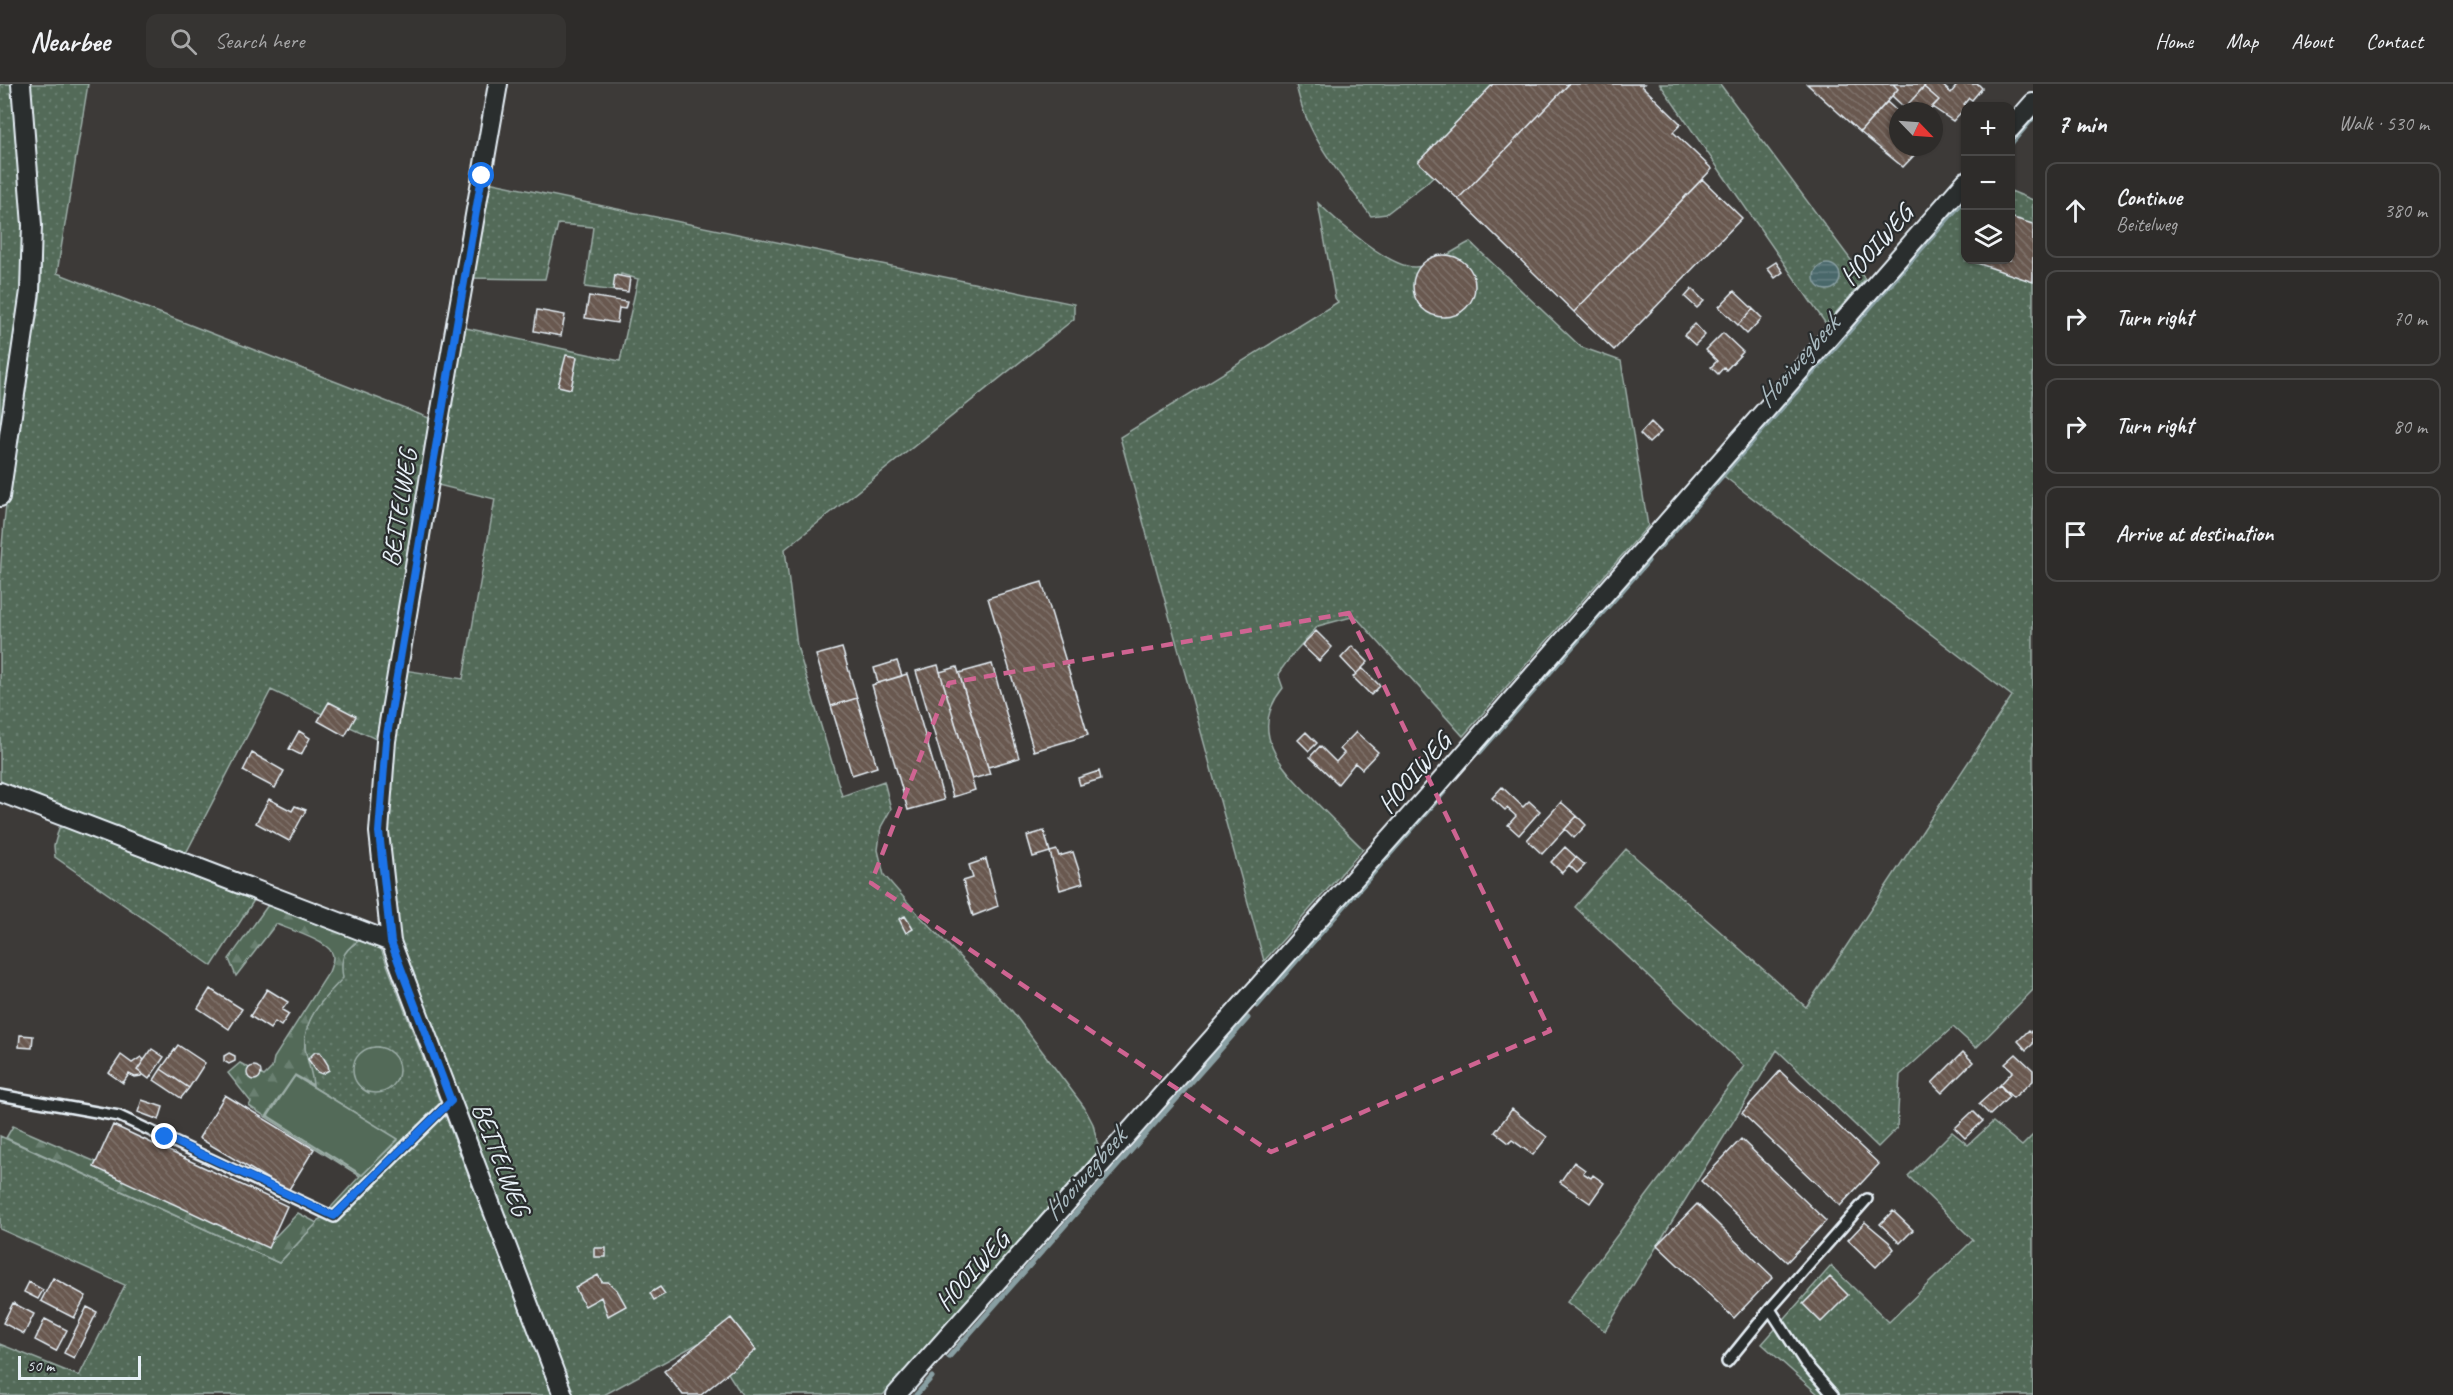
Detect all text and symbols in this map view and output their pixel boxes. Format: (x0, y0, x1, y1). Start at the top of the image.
search box (146, 14, 566, 68)
text: Nearbee (30, 24, 110, 59)
icon: search (167, 25, 200, 58)
text: Search here (215, 27, 304, 55)
text: Home (2155, 28, 2193, 54)
text: Map (2226, 28, 2258, 54)
text: About (2291, 28, 2333, 54)
text: Contact (2366, 28, 2423, 54)
north arrow (1889, 102, 1943, 156)
map controls (1961, 102, 2015, 264)
button: + (1961, 102, 2015, 156)
text: 7 min (2057, 107, 2107, 140)
text: Walk · 530 m (2339, 111, 2429, 136)
button: − (1961, 156, 2015, 210)
route start (468, 162, 494, 188)
text: Continue (2116, 184, 2182, 212)
icon: ahead (2059, 194, 2092, 227)
street label: HOOIWEG (1832, 195, 1923, 292)
text: 380 m (2384, 198, 2427, 223)
button: layers (1961, 210, 2015, 264)
text: Beitelweg (2116, 212, 2177, 237)
icon: right (2059, 302, 2092, 335)
water label: Hooiwegbeek (1748, 304, 1850, 414)
text: Turn right (2116, 304, 2193, 332)
text: 70 m (2393, 306, 2427, 331)
icon: right (2059, 410, 2092, 443)
text: Turn right (2116, 412, 2193, 440)
text: 80 m (2393, 414, 2427, 439)
street label: BEITELWEG (373, 444, 425, 569)
icon: arrive (2059, 518, 2092, 551)
text: Arrive at destination (2116, 520, 2273, 548)
street label: HOOIWEG (1370, 723, 1461, 820)
street label: BEITELWEG (464, 1098, 539, 1223)
water label: Hooiwegbeek (1035, 1117, 1137, 1227)
route end (151, 1123, 177, 1149)
street label: HOOIWEG (928, 1221, 1019, 1318)
scale bar (18, 1353, 141, 1380)
text: 50 m (27, 1356, 54, 1376)

